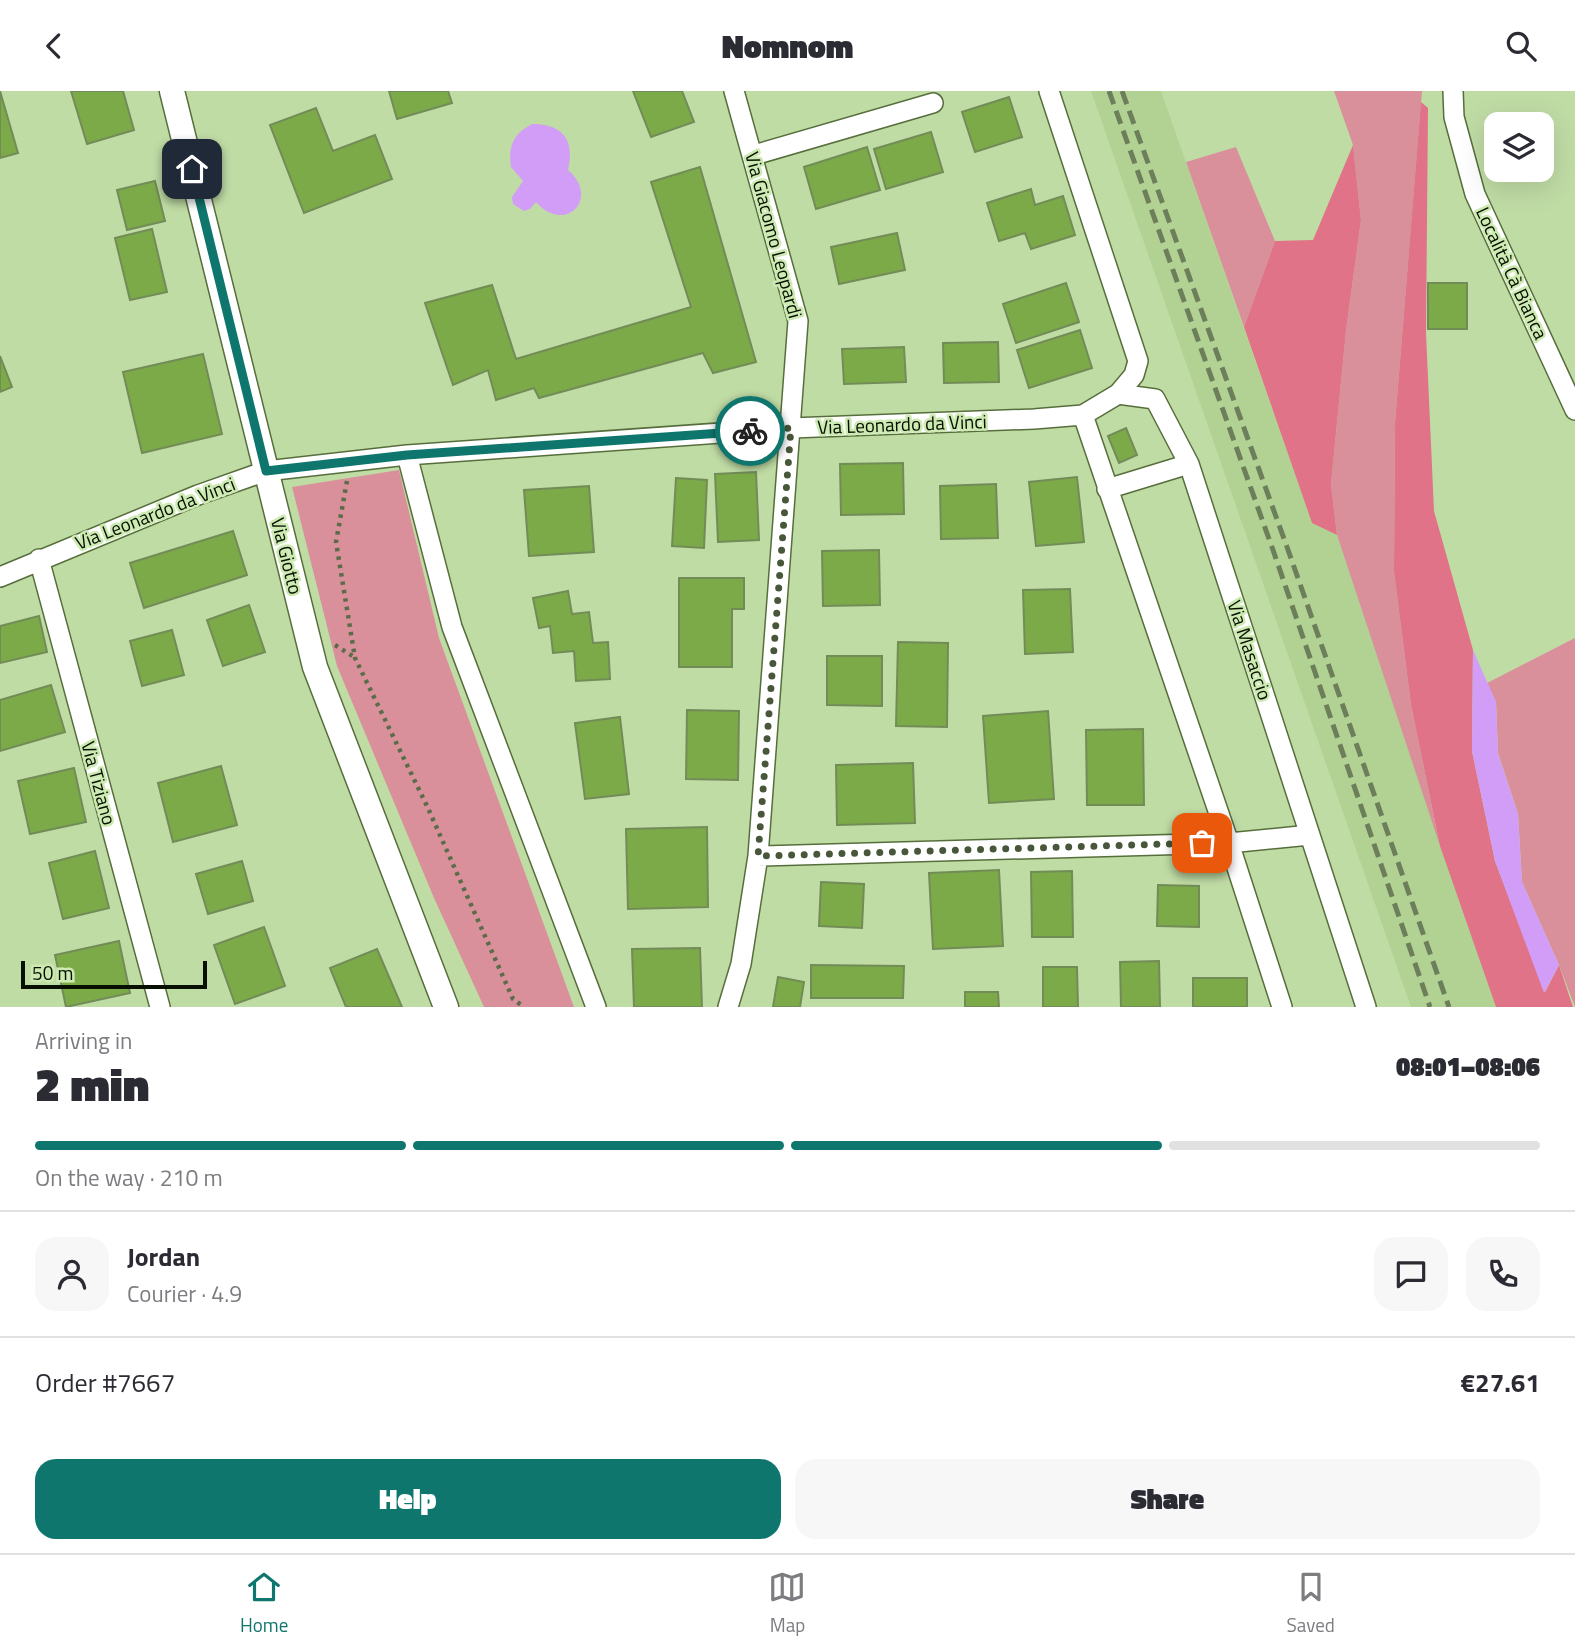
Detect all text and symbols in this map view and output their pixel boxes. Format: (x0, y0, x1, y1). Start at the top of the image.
text: Nomnom (722, 22, 853, 70)
icon: back (35, 27, 73, 65)
icon: search (1502, 27, 1540, 65)
map controls (1484, 112, 1554, 182)
button: layers (1484, 112, 1554, 182)
pin (162, 139, 222, 199)
street label: Via Giacomo Leopardi (738, 148, 811, 321)
icon: home (173, 150, 211, 188)
street label: Località Cà Bianca (1469, 202, 1556, 344)
courier (715, 396, 785, 466)
street label: Via Leonardo da Vinci (817, 406, 987, 441)
icon: bike (731, 412, 769, 450)
street label: Via Leonardo da Vinci (71, 469, 239, 556)
street label: Via Giotto (264, 514, 311, 597)
street label: Via Masaccio (1221, 596, 1280, 703)
street label: Via Tiziano (74, 738, 125, 828)
pin (1172, 813, 1232, 873)
icon: bag (1183, 824, 1221, 862)
scale bar (21, 958, 206, 990)
text: 50 m (32, 958, 73, 987)
text: Arriving in (35, 1023, 132, 1058)
text: 08:01–08:06 (1396, 1047, 1540, 1086)
text: 2 min (35, 1049, 149, 1119)
text: On the way · 210 m (35, 1160, 223, 1195)
button: person (35, 1237, 109, 1311)
text: Jordan (127, 1237, 200, 1276)
button: chat (1374, 1237, 1448, 1311)
button: phone (1466, 1237, 1540, 1311)
text: Courier · 4.9 (127, 1276, 242, 1311)
text: Order #7667 (35, 1363, 175, 1402)
text: €27.61 (1461, 1363, 1540, 1402)
button: Help (35, 1459, 781, 1539)
button: Share (795, 1459, 1540, 1539)
tab: Home (240, 1568, 288, 1639)
tab: Map (768, 1568, 806, 1639)
tab: Saved (1287, 1568, 1335, 1639)

